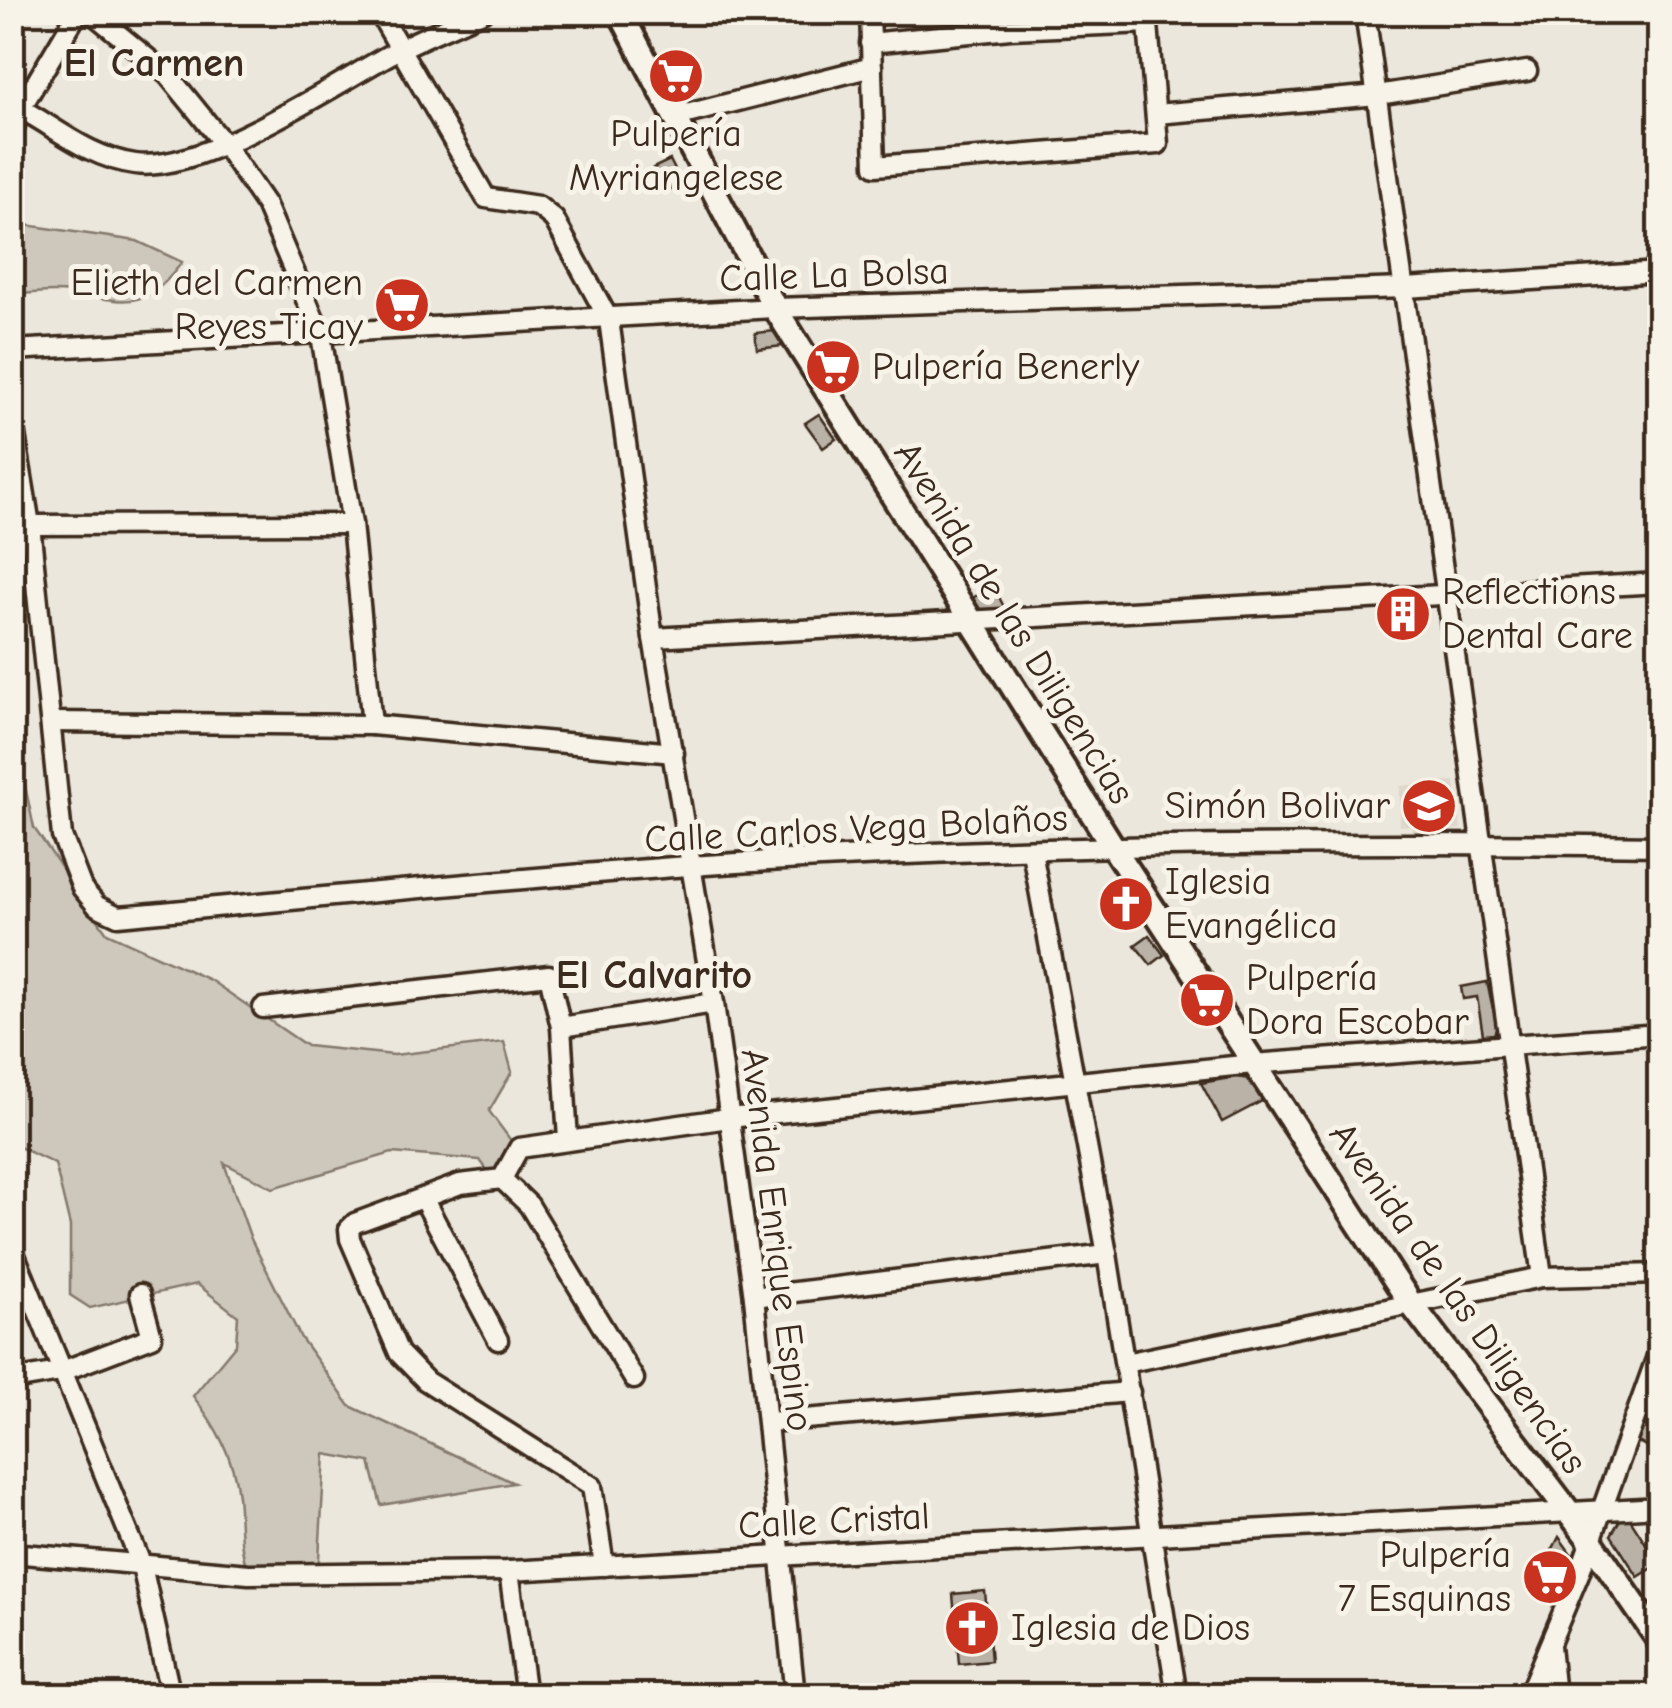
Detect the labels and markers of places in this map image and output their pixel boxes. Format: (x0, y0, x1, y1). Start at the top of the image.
supermarket icon: Pulpería Myriangelese (646, 46, 706, 106)
place label: Pulpería Myriangelese (569, 112, 783, 200)
place label: Elieth del Carmen Reyes Ticay (70, 261, 363, 349)
supermarket icon: Elieth del Carmen Reyes Ticay (372, 275, 432, 335)
supermarket icon: Pulpería Benerly (803, 337, 863, 397)
place label: Pulpería Benerly (872, 345, 1139, 389)
place label: Reflections Dental Care (1442, 570, 1633, 658)
building icon: Reflections Dental Care (1373, 584, 1433, 644)
school or university icon: Simón Bolivar (1399, 776, 1459, 836)
place label: Simón Bolivar (1165, 784, 1390, 828)
place label: Iglesia Evangélica (1165, 860, 1338, 948)
church icon: Iglesia Evangélica (1096, 874, 1156, 934)
place label: Pulpería Dora Escobar (1246, 956, 1469, 1044)
supermarket icon: Pulpería Dora Escobar (1177, 970, 1237, 1030)
place label: Pulpería 7 Esquinas (1338, 1533, 1511, 1621)
supermarket icon: Pulpería 7 Esquinas (1520, 1547, 1580, 1607)
church icon: Iglesia de Dios (942, 1598, 1002, 1658)
place label: Iglesia de Dios (1011, 1606, 1250, 1650)

